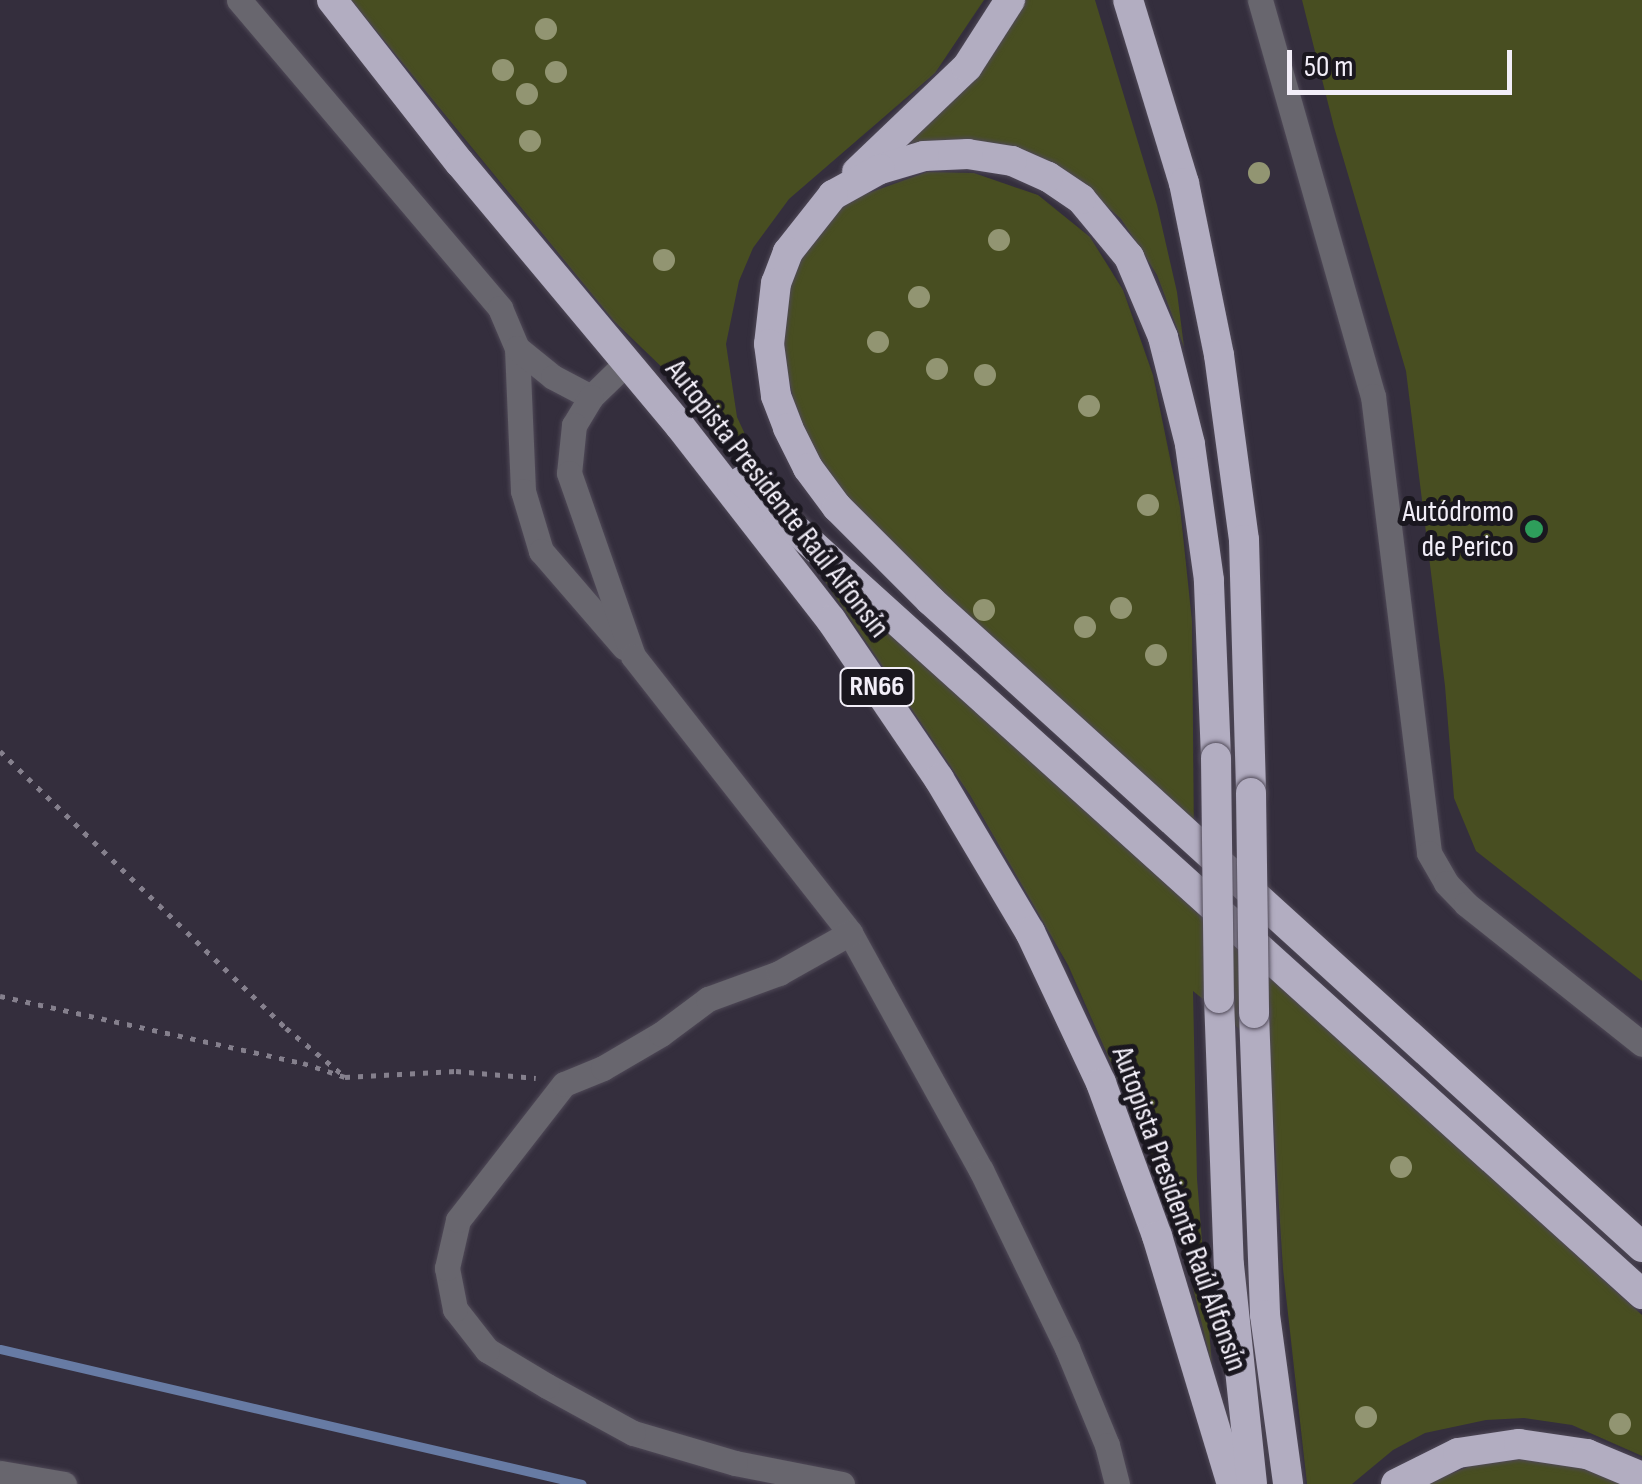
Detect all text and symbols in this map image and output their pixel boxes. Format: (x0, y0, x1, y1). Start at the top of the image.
scale bar (1292, 30, 1517, 92)
text: 50 m (1304, 49, 1353, 85)
street label: Autopista Presidente Raúl Alfonsín (657, 353, 897, 645)
place label: Autódromo de Perico (1402, 494, 1514, 564)
marker: Autódromo de Perico (1523, 518, 1545, 540)
road number: RN66 (837, 664, 917, 710)
street label: Autopista Presidente Raúl Alfonsín (1103, 1042, 1255, 1376)

